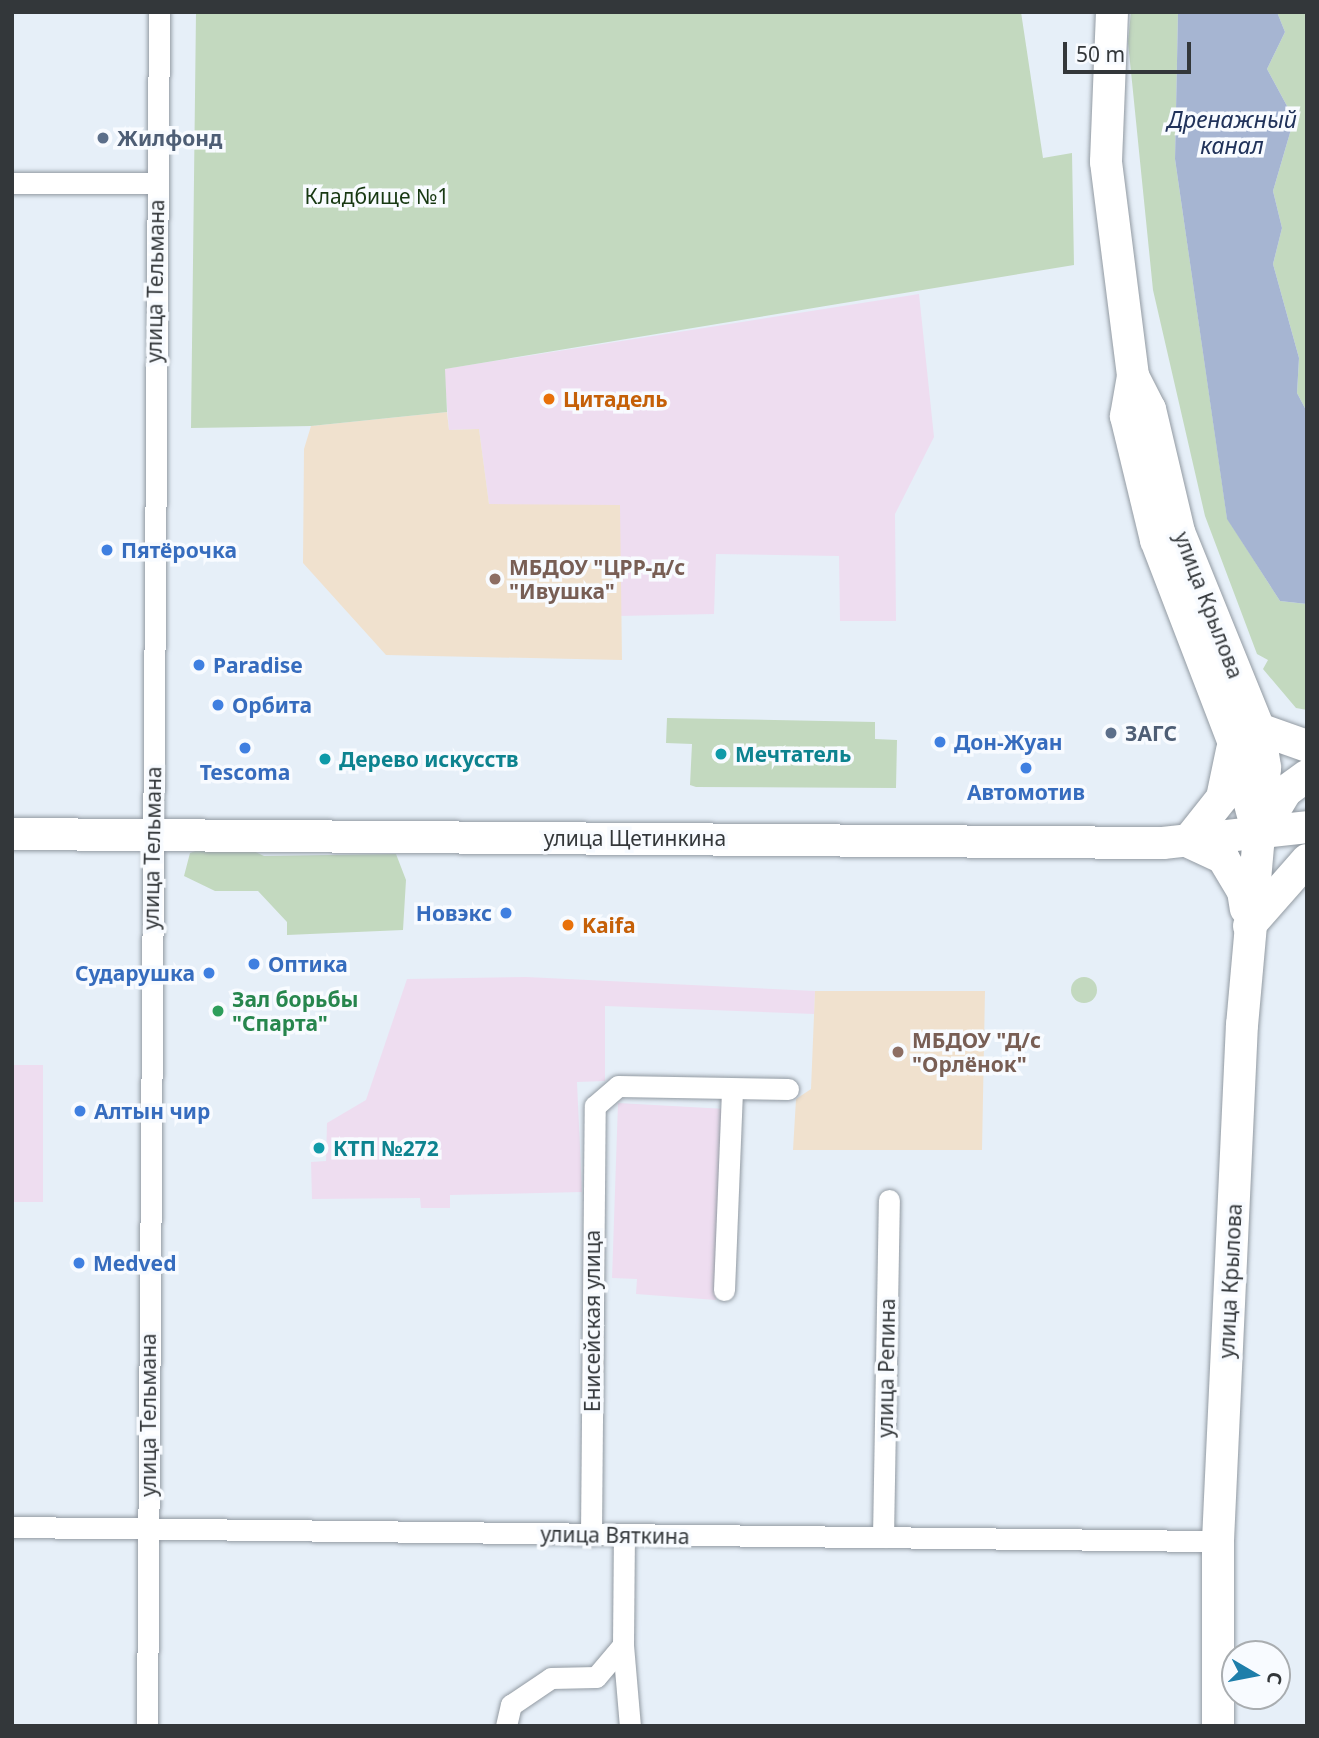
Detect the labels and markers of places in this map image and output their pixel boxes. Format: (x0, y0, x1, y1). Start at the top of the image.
place label: Жилфонд (117, 125, 222, 151)
marker: Жилфонд (95, 130, 111, 146)
place label: Цитадель (563, 386, 668, 412)
marker: Цитадель (541, 391, 557, 407)
place label: Пятёрочка (121, 537, 237, 563)
marker: Пятёрочка (99, 542, 115, 558)
place label: МБДОУ "ЦРР-д/с "Ивушка" (509, 554, 685, 604)
marker: МБДОУ "ЦРР-д/с "Ивушка" (487, 571, 503, 587)
place label: Paradise (213, 652, 303, 678)
marker: Paradise (191, 657, 207, 673)
place label: Орбита (232, 692, 312, 718)
marker: Орбита (210, 697, 226, 713)
place label: ЗАГС (1125, 720, 1177, 746)
marker: ЗАГС (1103, 725, 1119, 741)
place label: Дон-Жуан (954, 729, 1062, 755)
marker: Дон-Жуан (932, 734, 948, 750)
marker: Tescoma (237, 740, 253, 756)
place label: Мечтатель (735, 741, 851, 767)
place label: Дерево искусств (339, 746, 519, 772)
marker: Мечтатель (713, 746, 729, 762)
marker: Дерево искусств (317, 751, 333, 767)
place label: Tescoma (200, 759, 290, 785)
marker: Автомотив (1018, 760, 1034, 776)
place label: Автомотив (967, 779, 1085, 805)
place label: Новэкс (416, 900, 492, 926)
marker: Новэкс (498, 905, 514, 921)
place label: Kaifa (582, 912, 636, 938)
marker: Kaifa (560, 917, 576, 933)
place label: Оптика (268, 951, 348, 977)
marker: Оптика (246, 956, 262, 972)
place label: Сударушка (75, 960, 195, 986)
marker: Сударушка (201, 965, 217, 981)
place label: Зал борьбы "Спарта" (232, 986, 358, 1036)
marker: Зал борьбы "Спарта" (210, 1003, 226, 1019)
place label: МБДОУ "Д/с "Орлёнок" (912, 1027, 1041, 1077)
marker: МБДОУ "Д/с "Орлёнок" (890, 1044, 906, 1060)
place label: Алтын чир (94, 1098, 210, 1124)
marker: Алтын чир (72, 1103, 88, 1119)
place label: КТП №272 (333, 1135, 439, 1161)
marker: КТП №272 (311, 1140, 327, 1156)
place label: Medved (93, 1250, 176, 1276)
marker: Medved (71, 1255, 87, 1271)

